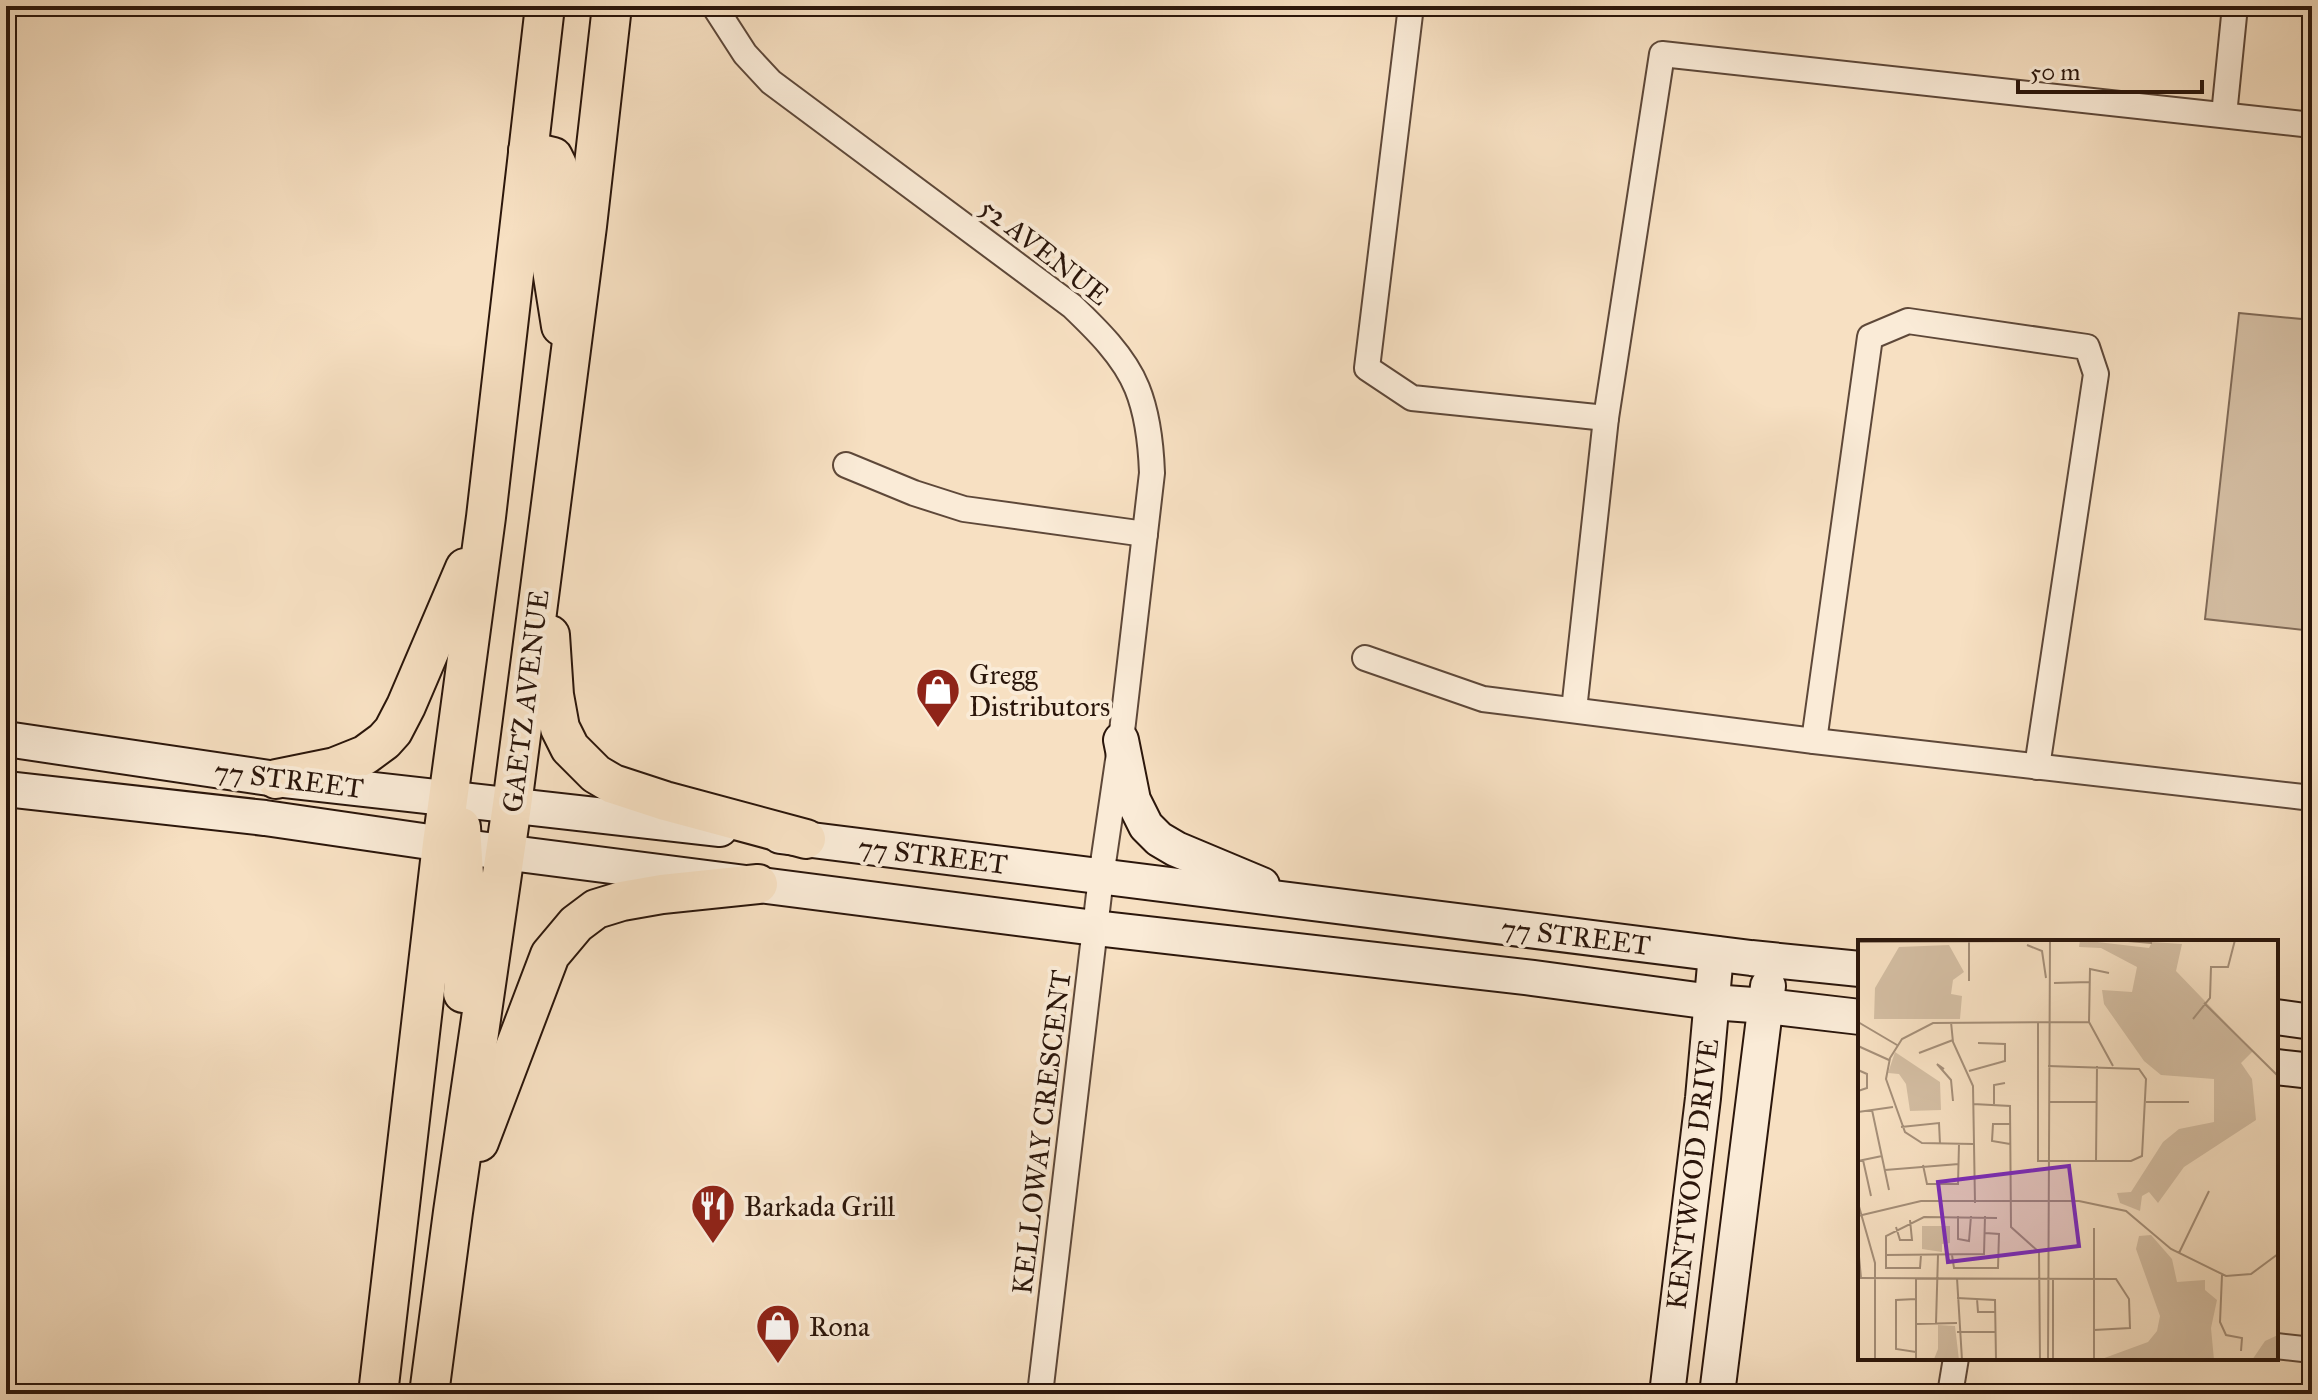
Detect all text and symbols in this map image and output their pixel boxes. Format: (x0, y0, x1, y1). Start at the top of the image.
scale bar (2018, 44, 2202, 94)
text: 50 m (2030, 57, 2080, 87)
street label: 52 AVENUE (973, 190, 1117, 313)
street label: GAETZ AVENUE (494, 588, 557, 814)
place label: Gregg Distributors (969, 657, 1110, 724)
shop icon: Gregg Distributors (914, 666, 962, 729)
street label: 77 STREET (212, 753, 366, 806)
street label: 77 STREET (856, 829, 1010, 882)
street label: 77 STREET (1499, 910, 1653, 963)
inset map (1858, 940, 2278, 1360)
street label: KELLOWAY CRESCENT (1004, 968, 1079, 1296)
street label: KENTWOOD DRIVE (1659, 1037, 1726, 1312)
restaurant icon: Barkada Grill (689, 1182, 737, 1245)
place label: Barkada Grill (744, 1189, 896, 1224)
shop icon: Rona (754, 1302, 802, 1365)
place label: Rona (809, 1309, 870, 1344)

